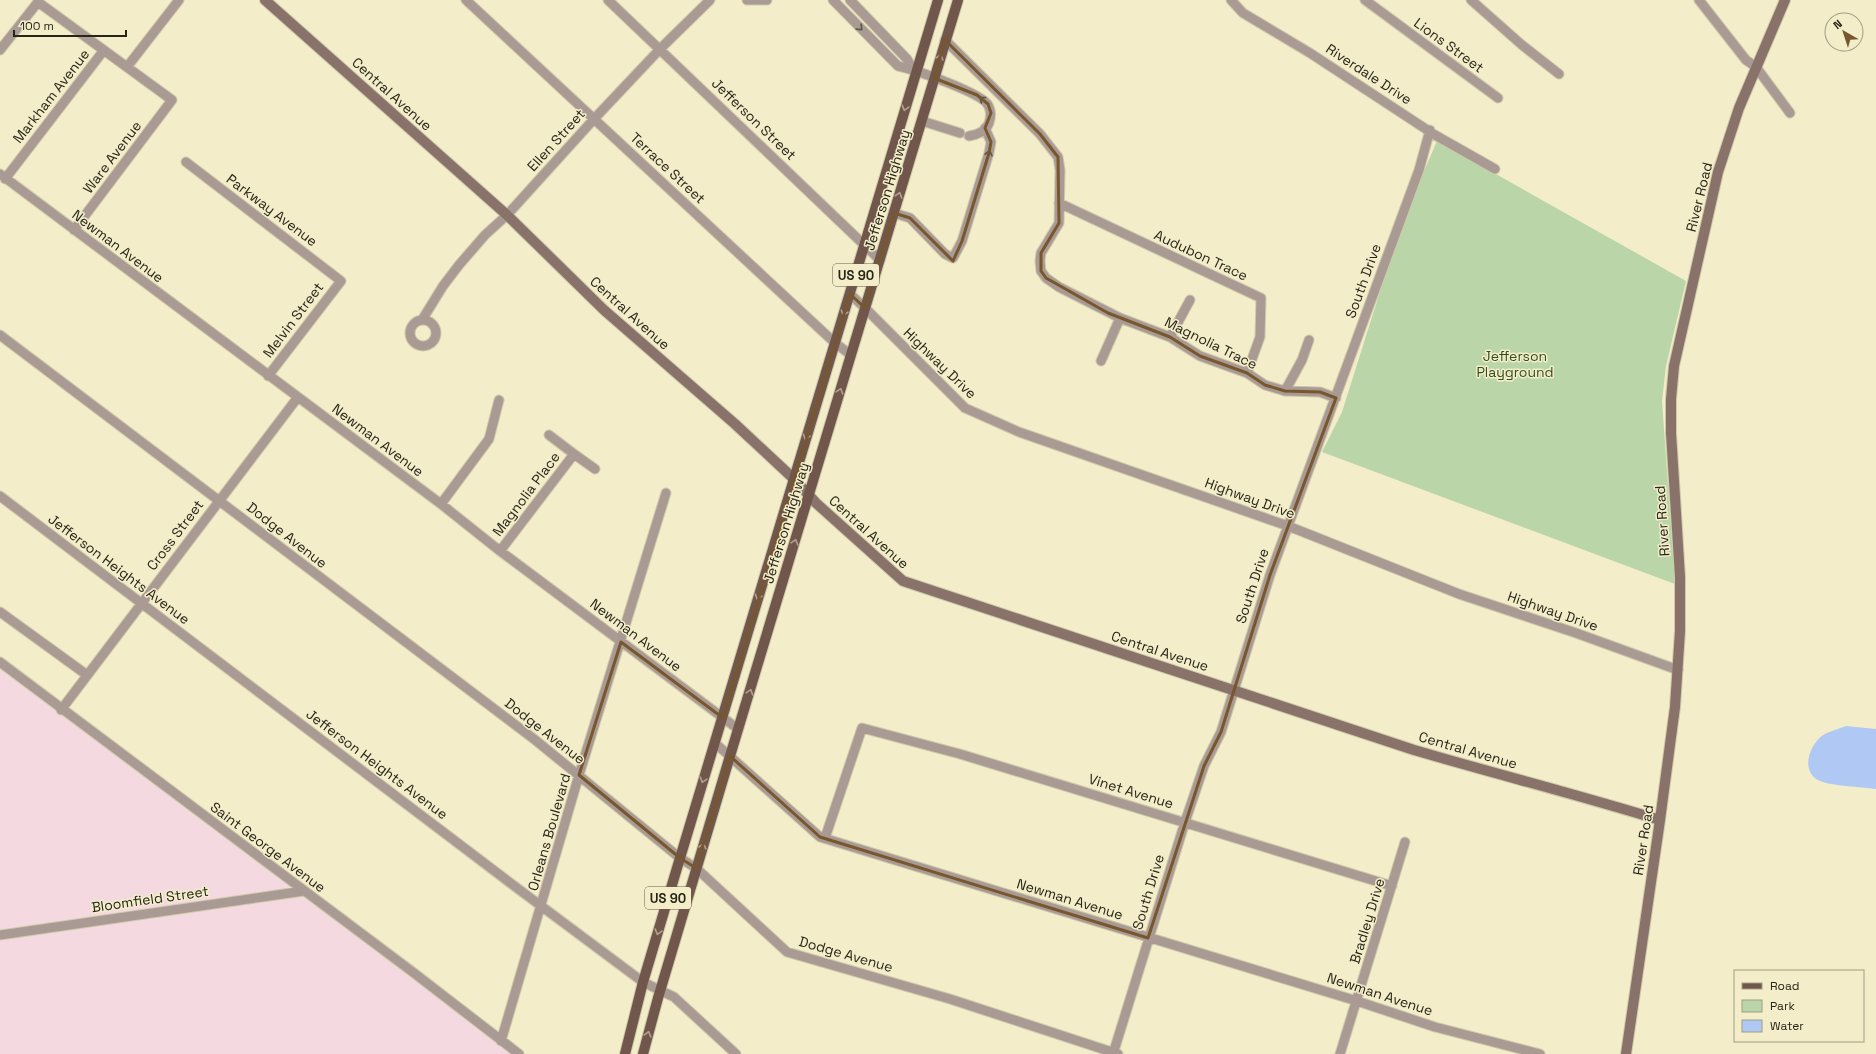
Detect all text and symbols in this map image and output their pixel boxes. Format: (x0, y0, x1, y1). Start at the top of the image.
scale bar (14, 12, 126, 38)
north arrow (1824, 12, 1864, 52)
street label: Lions Street (1411, 14, 1487, 76)
text: N (1830, 16, 1845, 32)
text: 100 m (20, 18, 54, 34)
one-way arrow (855, 23, 863, 31)
street label: Riverdale Drive (1323, 40, 1415, 108)
street label: Markham Avenue (9, 45, 93, 147)
street label: Central Avenue (348, 53, 436, 135)
one-way arrow (936, 54, 944, 61)
street label: Jefferson Street (708, 74, 800, 164)
one-way arrow (979, 96, 986, 103)
one-way arrow (901, 104, 910, 111)
street label: Ellen Street (523, 105, 589, 175)
street label: Ware Avenue (79, 117, 145, 197)
street label: Jefferson Highway (860, 127, 914, 253)
street label: Terrace Street (627, 129, 709, 207)
one-way arrow (984, 149, 992, 156)
street label: River Road (1682, 160, 1716, 234)
street label: Parkway Avenue (223, 170, 321, 250)
one-way arrow (894, 192, 903, 199)
street label: Newman Avenue (69, 206, 167, 286)
street label: Audubon Trace (1151, 225, 1251, 285)
street label: South Drive (1341, 241, 1385, 321)
road number: US 90 (833, 264, 879, 286)
street label: Central Avenue (586, 272, 674, 354)
street label: Melvin Street (259, 279, 327, 361)
one-way arrow (840, 309, 849, 316)
street label: Magnolia Trace (1162, 313, 1260, 373)
street label: Highway Drive (900, 324, 980, 402)
park label: Jefferson Playground (1476, 347, 1554, 381)
one-way arrow (835, 388, 844, 395)
street label: Newman Avenue (329, 400, 427, 480)
one-way arrow (802, 434, 811, 441)
street label: Magnolia Place (488, 448, 564, 540)
street label: Jefferson Highway (759, 460, 813, 586)
street label: Highway Drive (1202, 473, 1298, 523)
street label: River Road (1651, 485, 1673, 557)
street label: Central Avenue (825, 491, 913, 573)
street label: Cross Street (143, 496, 207, 574)
street label: Dodge Avenue (243, 498, 331, 572)
street label: Jefferson Heights Avenue (45, 510, 193, 628)
one-way arrow (790, 539, 799, 546)
street label: South Drive (1231, 546, 1273, 626)
street label: Highway Drive (1505, 587, 1601, 635)
one-way arrow (754, 594, 763, 601)
street label: Newman Avenue (587, 595, 685, 675)
street label: Central Avenue (1109, 627, 1211, 675)
one-way arrow (745, 689, 754, 696)
street label: Dodge Avenue (501, 694, 589, 768)
street label: Jefferson Heights Avenue (303, 705, 451, 823)
street label: Central Avenue (1417, 727, 1519, 773)
street label: Vinet Avenue (1086, 770, 1176, 812)
street label: Orleans Boulevard (524, 771, 574, 893)
one-way arrow (699, 777, 708, 784)
street label: Saint George Avenue (207, 798, 329, 896)
street label: River Road (1629, 803, 1657, 877)
one-way arrow (698, 843, 707, 850)
street label: South Drive (1128, 852, 1168, 932)
street label: Newman Avenue (1015, 874, 1125, 924)
street label: Bradley Drive (1345, 876, 1389, 966)
street label: Bloomfield Street (90, 882, 210, 916)
road number: US 90 (645, 887, 691, 909)
one-way arrow (654, 928, 663, 935)
street label: Dodge Avenue (797, 932, 895, 976)
street label: Newman Avenue (1325, 968, 1435, 1020)
legend (1734, 970, 1864, 1042)
text: Road (1770, 978, 1799, 994)
text: Park (1770, 998, 1795, 1014)
text: Water (1770, 1018, 1804, 1034)
one-way arrow (644, 1031, 652, 1038)

